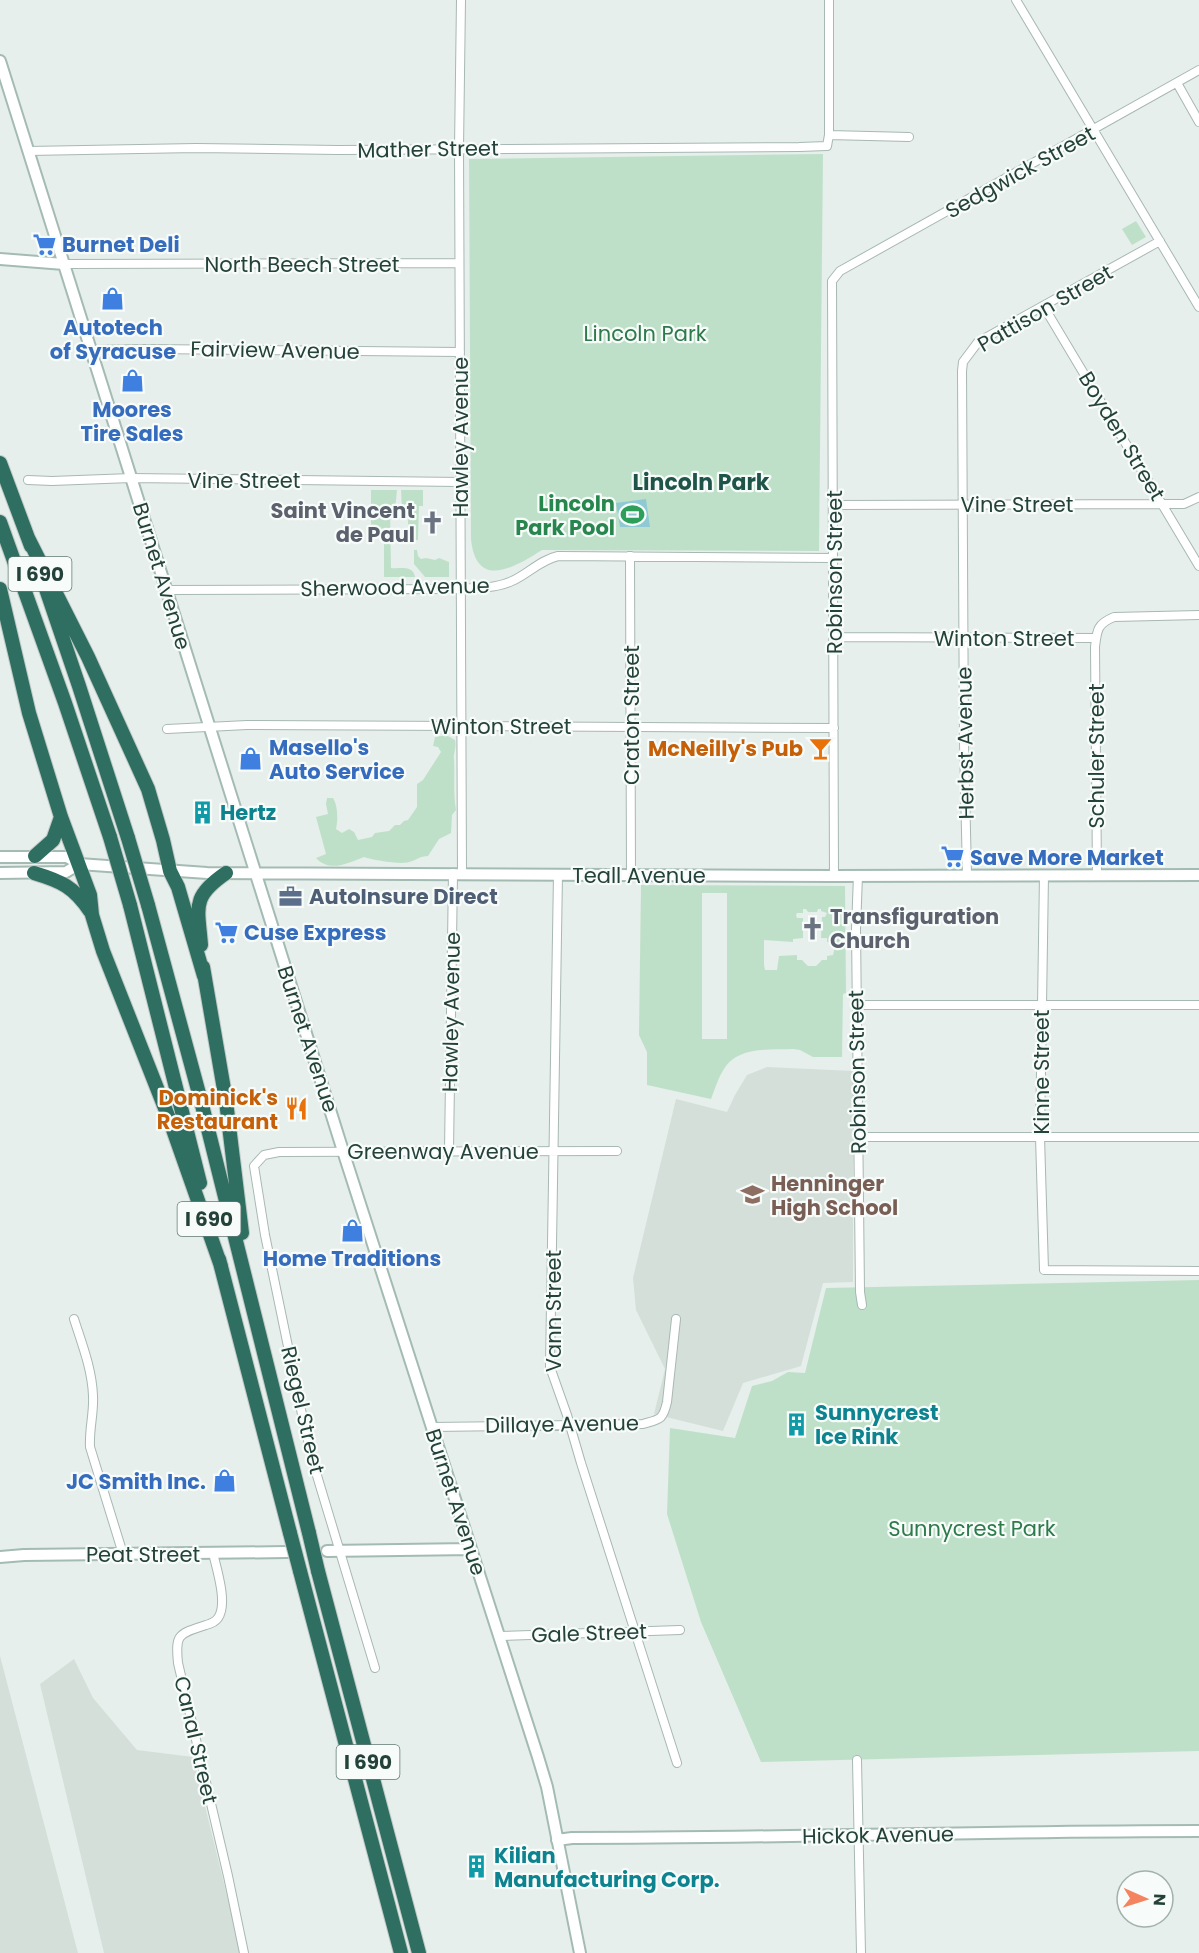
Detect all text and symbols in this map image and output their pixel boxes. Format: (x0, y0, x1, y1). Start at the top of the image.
street label: Sedgwick Street (940, 119, 1100, 225)
street label: Mather Street (357, 133, 499, 165)
place label: Burnet Deli (62, 230, 180, 259)
supermarket icon: Burnet Deli (31, 231, 57, 257)
street label: North Beech Street (205, 250, 399, 279)
street label: Pattison Street (972, 258, 1118, 358)
shop icon: Autotech of Syracuse (100, 286, 126, 312)
place label: Autotech of Syracuse (50, 313, 176, 366)
park label: Lincoln Park (583, 319, 707, 348)
street label: Fairview Avenue (190, 334, 360, 366)
street label: Hawley Avenue (446, 357, 475, 517)
street label: Boyden Street (1072, 366, 1172, 506)
shop icon: Moores Tire Sales (119, 368, 145, 394)
place label: Moores Tire Sales (80, 395, 184, 448)
street label: Vine Street (188, 466, 300, 495)
district label: Lincoln Park (633, 467, 770, 498)
place label: Lincoln Park Pool (515, 489, 615, 542)
street label: Robinson Street (820, 490, 849, 654)
street label: Vine Street (961, 490, 1073, 519)
place label: Saint Vincent de Paul (270, 496, 415, 549)
street label: Burnet Avenue (126, 499, 198, 653)
sports icon: Lincoln Park Pool (620, 502, 646, 528)
church icon: Saint Vincent de Paul (420, 509, 446, 535)
road number: I 690 (9, 557, 72, 591)
street label: Sherwood Avenue (300, 571, 490, 603)
street label: Winton Street (934, 624, 1074, 653)
street label: Craton Street (617, 645, 646, 785)
street label: Herbst Avenue (949, 666, 981, 820)
street label: Schuler Street (1082, 683, 1111, 829)
street label: Winton Street (431, 712, 571, 741)
place label: Masello's Auto Service (269, 733, 405, 786)
place label: McNeilly's Pub (648, 734, 803, 763)
bar icon: McNeilly's Pub (808, 735, 834, 761)
shop icon: Masello's Auto Service (238, 746, 264, 772)
place label: Hertz (220, 798, 276, 827)
building icon: Hertz (189, 799, 215, 825)
place label: Save More Market (970, 843, 1164, 872)
supermarket icon: Save More Market (939, 844, 965, 870)
street label: Teall Avenue (572, 861, 706, 890)
place label: AutoInsure Direct (309, 882, 498, 911)
office icon: AutoInsure Direct (278, 883, 304, 909)
place label: Transfiguration Church (830, 902, 999, 955)
church icon: Transfiguration Church (799, 915, 825, 941)
place label: Cuse Express (244, 918, 387, 947)
supermarket icon: Cuse Express (213, 919, 239, 945)
street label: Hawley Avenue (435, 932, 467, 1092)
street label: Burnet Avenue (271, 962, 345, 1116)
street label: Robinson Street (841, 990, 873, 1154)
street label: Kinne Street (1027, 1010, 1056, 1134)
place label: Dominick's Restaurant (157, 1083, 278, 1136)
restaurant icon: Dominick's Restaurant (283, 1096, 309, 1122)
street label: Greenway Avenue (347, 1137, 539, 1166)
place label: Henninger High School (771, 1169, 898, 1222)
school or university icon: Henninger High School (740, 1182, 766, 1208)
road number: I 690 (178, 1202, 240, 1236)
shop icon: Home Traditions (339, 1217, 365, 1243)
place label: Home Traditions (263, 1244, 441, 1273)
street label: Vann Street (539, 1250, 568, 1372)
street label: Riegel Street (274, 1343, 332, 1477)
place label: Sunnycrest Ice Rink (815, 1398, 939, 1451)
street label: Dillaye Avenue (485, 1408, 639, 1440)
building icon: Sunnycrest Ice Rink (784, 1411, 810, 1437)
street label: Burnet Avenue (419, 1425, 493, 1579)
place label: JC Smith Inc. (66, 1467, 206, 1496)
shop icon: JC Smith Inc. (211, 1468, 237, 1494)
park label: Sunnycrest Park (888, 1514, 1056, 1543)
street label: Peat Street (86, 1540, 200, 1569)
street label: Gale Street (531, 1616, 647, 1650)
street label: Canal Street (167, 1673, 225, 1807)
road number: I 690 (336, 1745, 400, 1779)
street label: Hickok Avenue (802, 1819, 954, 1851)
place label: Kilian Manufacturing Corp. (494, 1841, 720, 1894)
building icon: Kilian Manufacturing Corp. (463, 1854, 489, 1880)
north arrow (1115, 1869, 1175, 1929)
text: N (1148, 1893, 1171, 1906)

